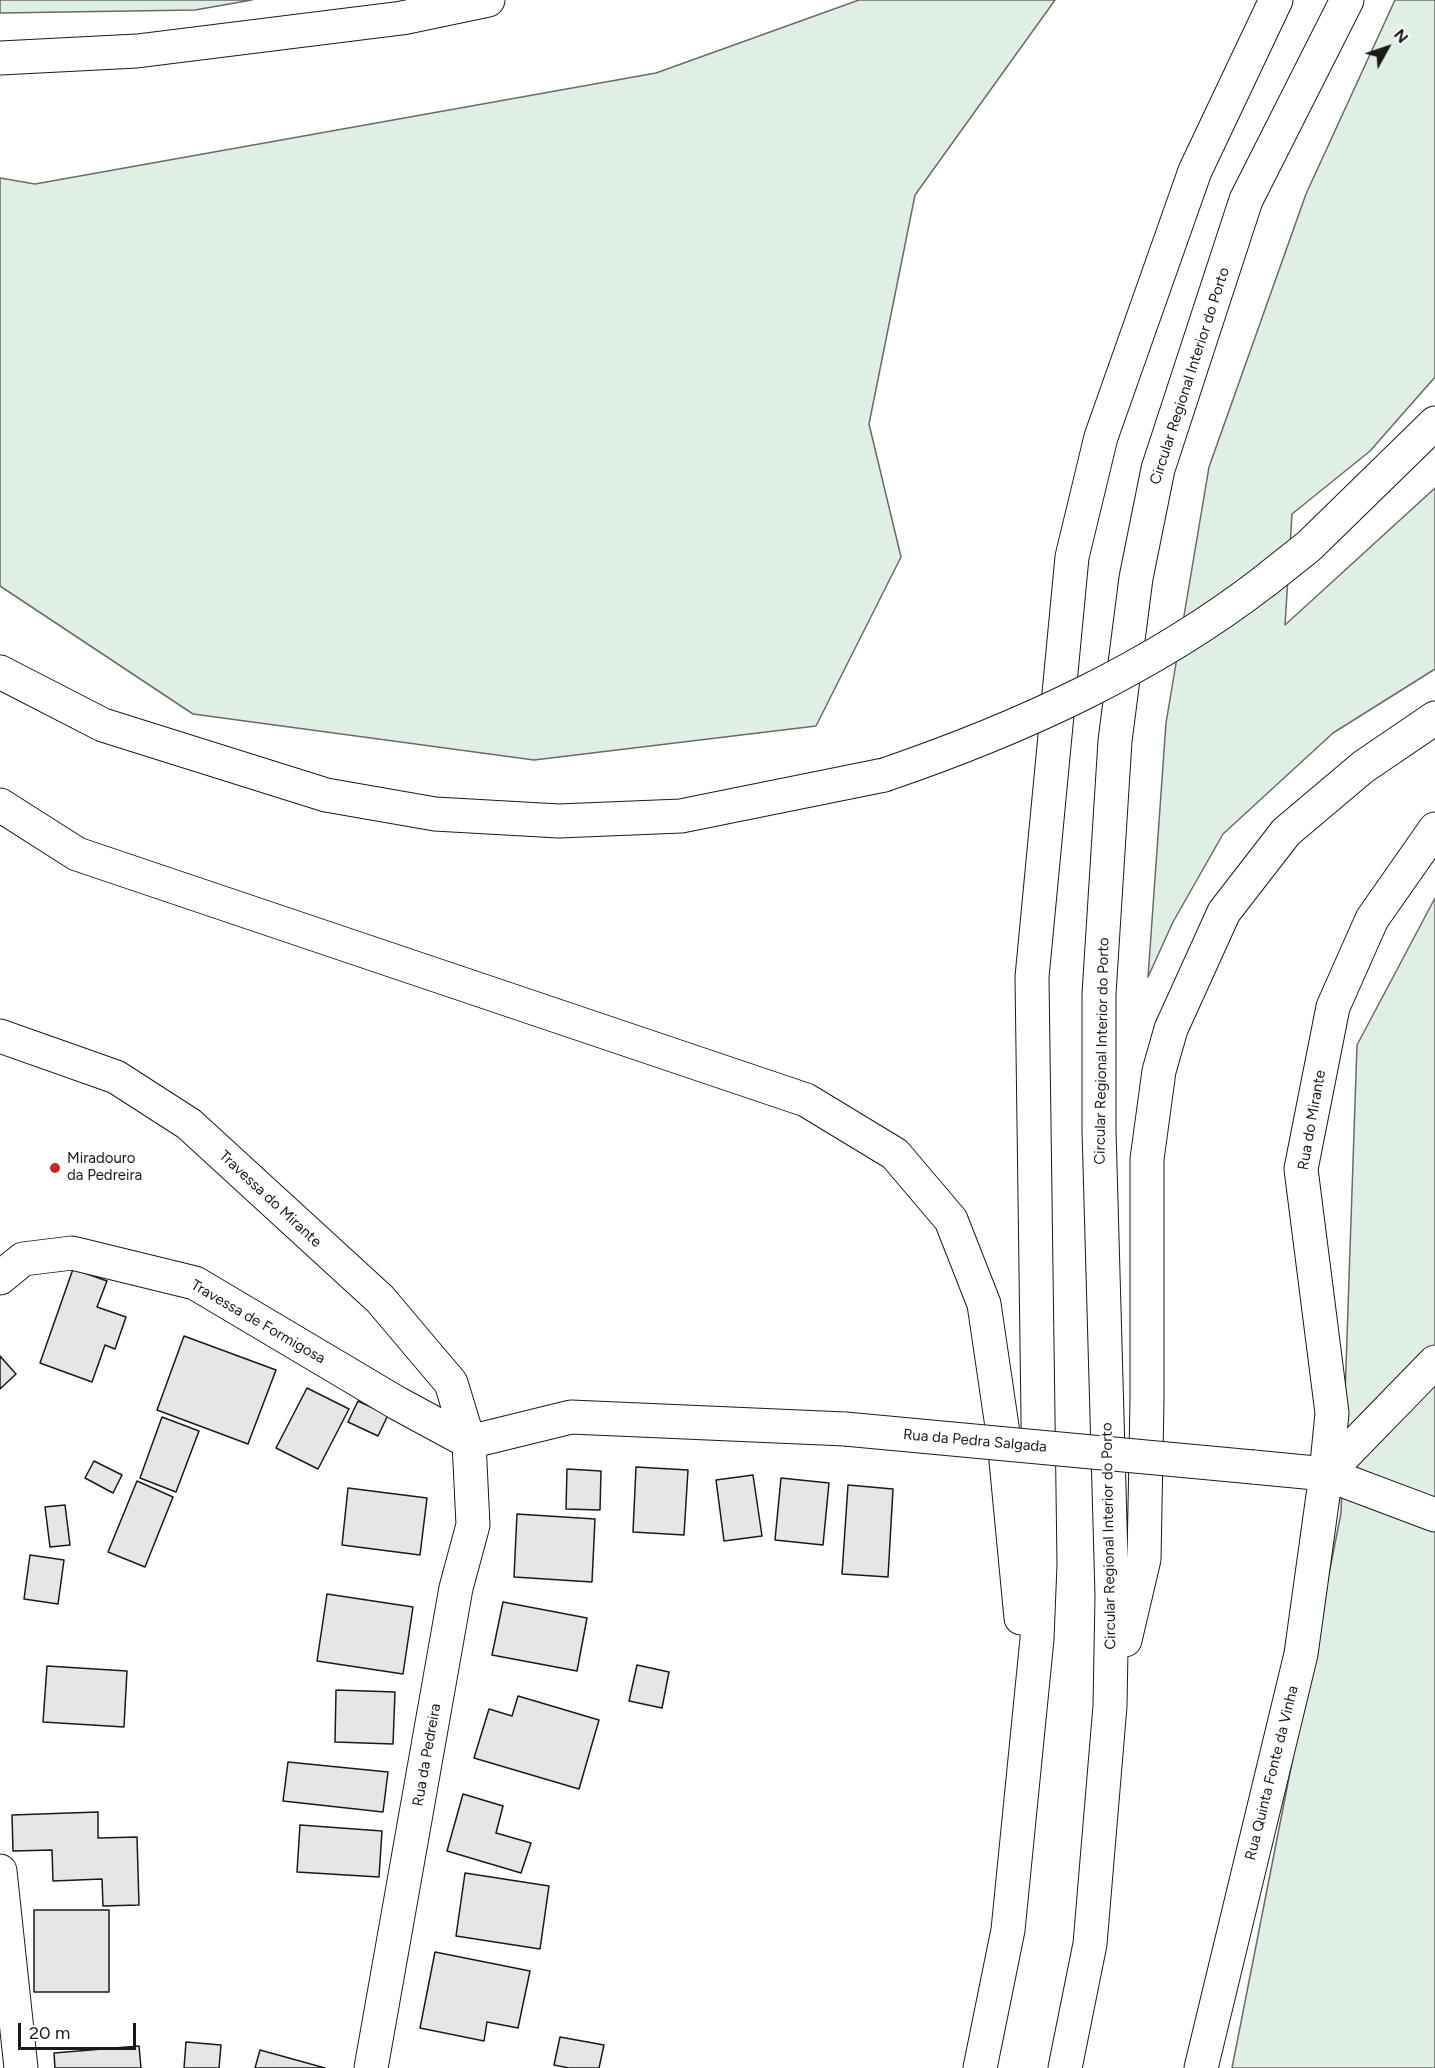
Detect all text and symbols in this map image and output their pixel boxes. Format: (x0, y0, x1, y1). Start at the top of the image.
north arrow (1357, 18, 1417, 78)
text: N (1390, 25, 1412, 47)
street label: Circular Regional Interior do Porto (1146, 265, 1234, 487)
street label: Circular Regional Interior do Porto (1091, 937, 1113, 1165)
street label: Rua do Mirante (1294, 1069, 1330, 1171)
street label: Travessa do Mirante (215, 1147, 325, 1251)
place label: Miradouro da Pedreira (67, 1150, 142, 1185)
marker: Miradouro da Pedreira (48, 1161, 62, 1175)
street label: Travessa de Formigosa (188, 1276, 328, 1368)
street label: Circular Regional Interior do Porto (1098, 1422, 1120, 1650)
street label: Rua da Pedra Salgada (902, 1426, 1048, 1456)
street label: Rua Quinta Fonte da Vinha (1242, 1684, 1302, 1862)
street label: Rua da Pedreira (409, 1702, 445, 1808)
scale bar (21, 2011, 140, 2049)
text: 20 m (29, 2022, 70, 2044)

